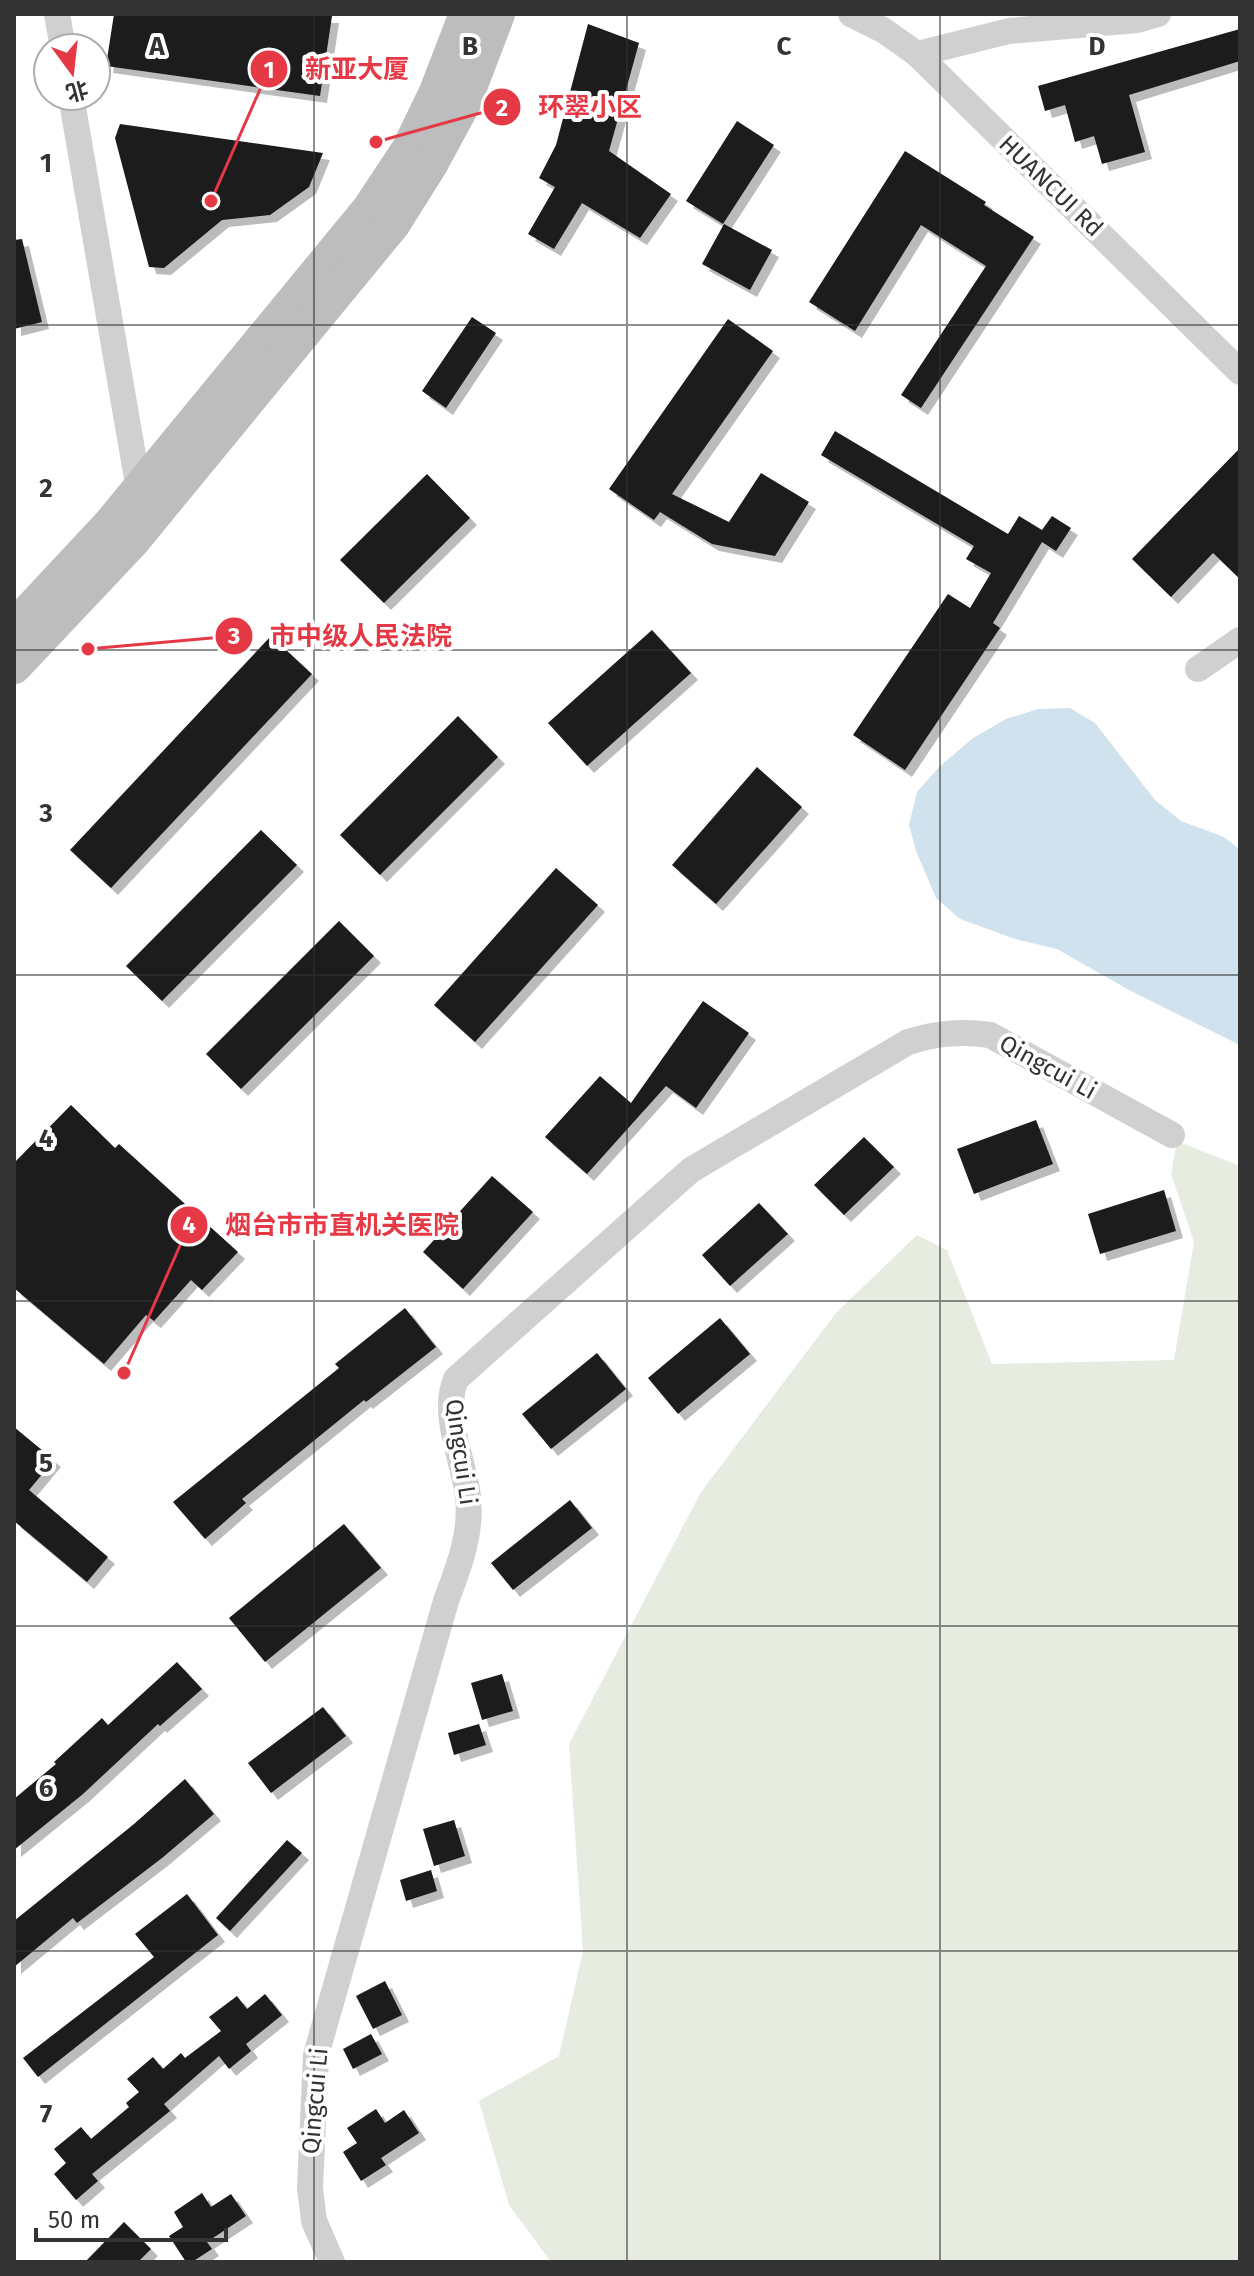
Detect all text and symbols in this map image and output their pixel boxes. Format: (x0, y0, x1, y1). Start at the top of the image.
text: A (148, 31, 165, 62)
text: B (462, 31, 478, 62)
text: C (777, 31, 792, 62)
text: D (1089, 31, 1106, 62)
north arrow (32, 32, 112, 112)
callout: 新亚大厦 (249, 44, 425, 94)
text: 新亚大厦 (305, 54, 409, 85)
text: 1 (263, 56, 275, 84)
text: 北 (63, 75, 91, 107)
callout: 环翠小区 (482, 82, 658, 132)
text: 环翠小区 (538, 92, 642, 123)
text: 2 (496, 94, 508, 122)
street label: HUANCUI Rd (993, 130, 1109, 242)
text: 1 (40, 148, 52, 179)
text: 2 (39, 473, 53, 504)
callout: 市中级人民法院 (214, 611, 468, 661)
text: 市中级人民法院 (270, 621, 452, 652)
text: 3 (227, 622, 240, 650)
text: 3 (38, 798, 53, 829)
street label: Qingcui Li (995, 1029, 1101, 1105)
text: 4 (39, 1123, 54, 1154)
callout: 烟台市市直机关医院 (169, 1200, 475, 1250)
text: 烟台市市直机关医院 (225, 1210, 459, 1241)
text: 4 (182, 1211, 196, 1239)
street label: Qingcui Li (440, 1397, 482, 1507)
text: 5 (39, 1448, 53, 1479)
text: 6 (39, 1773, 54, 1804)
street label: Qingcui Li (296, 2047, 334, 2155)
text: 7 (40, 2099, 52, 2130)
scale bar (36, 2192, 226, 2242)
text: 50 m (48, 2206, 100, 2234)

